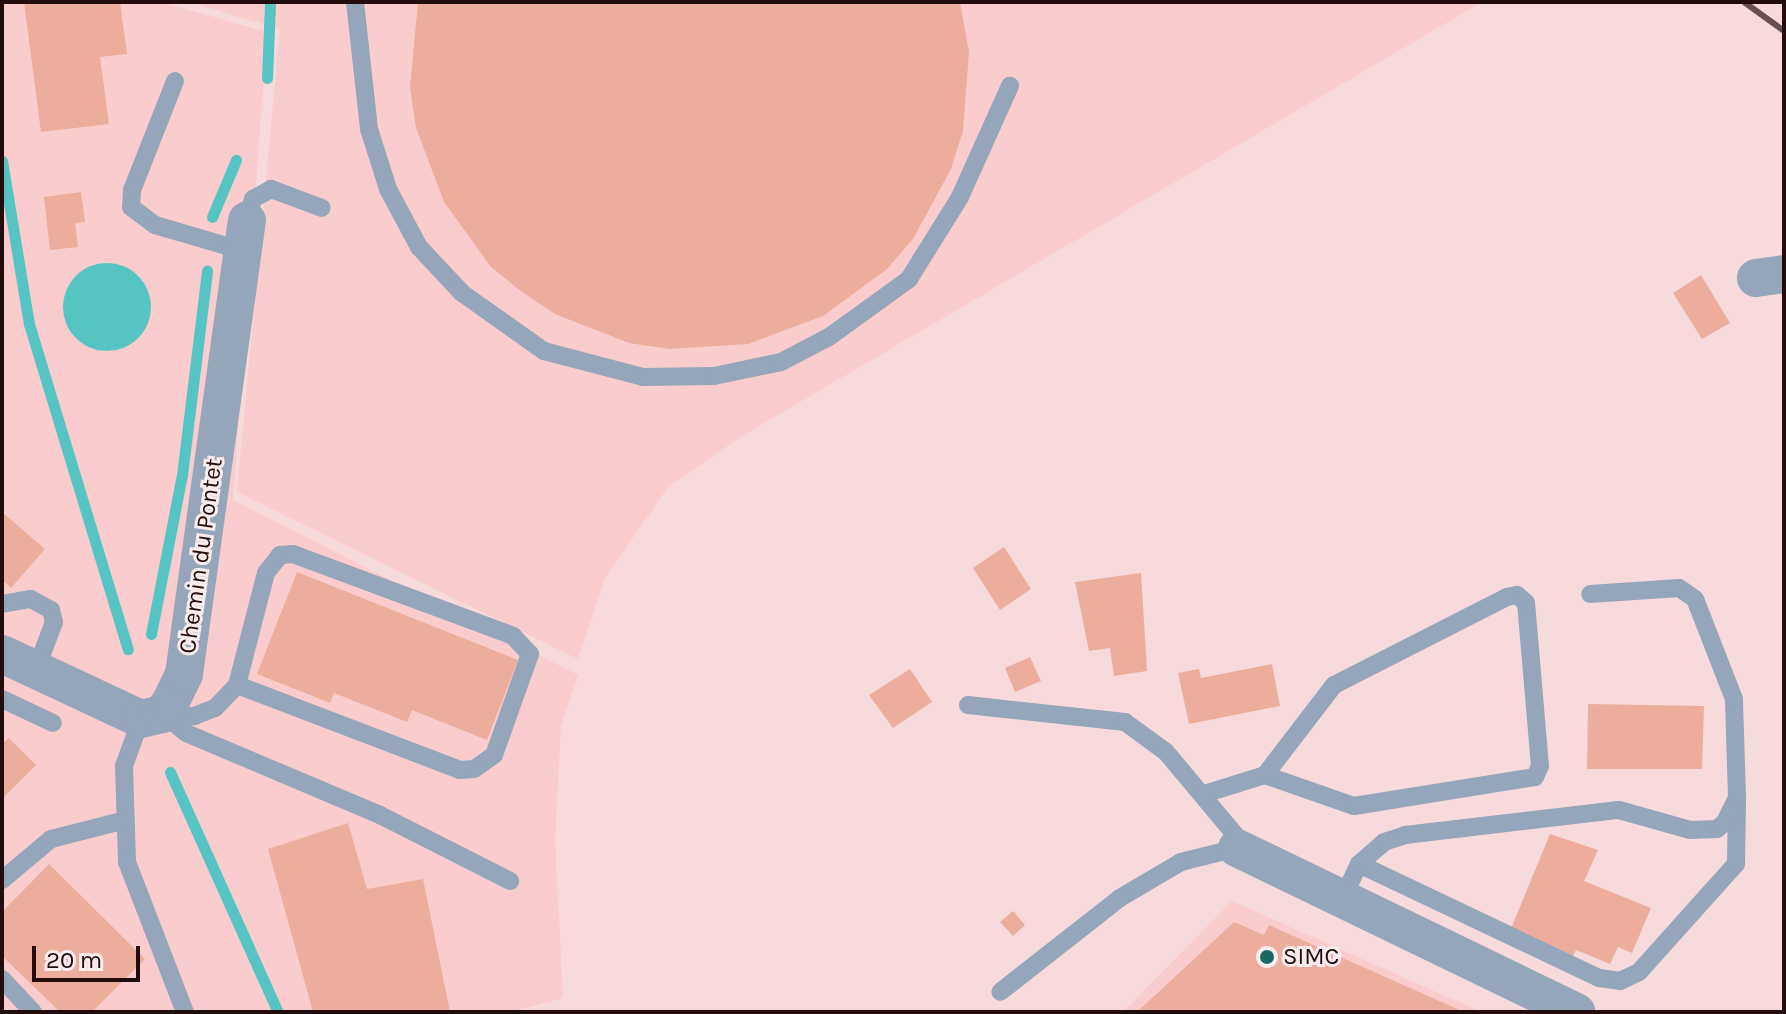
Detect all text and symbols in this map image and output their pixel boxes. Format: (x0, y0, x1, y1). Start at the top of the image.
street label: Chemin du Pontet (173, 456, 229, 656)
scale bar (36, 930, 144, 980)
place label: SIMC (1283, 943, 1339, 971)
text: 20 m (46, 946, 102, 974)
marker: SIMC (1258, 948, 1276, 966)

